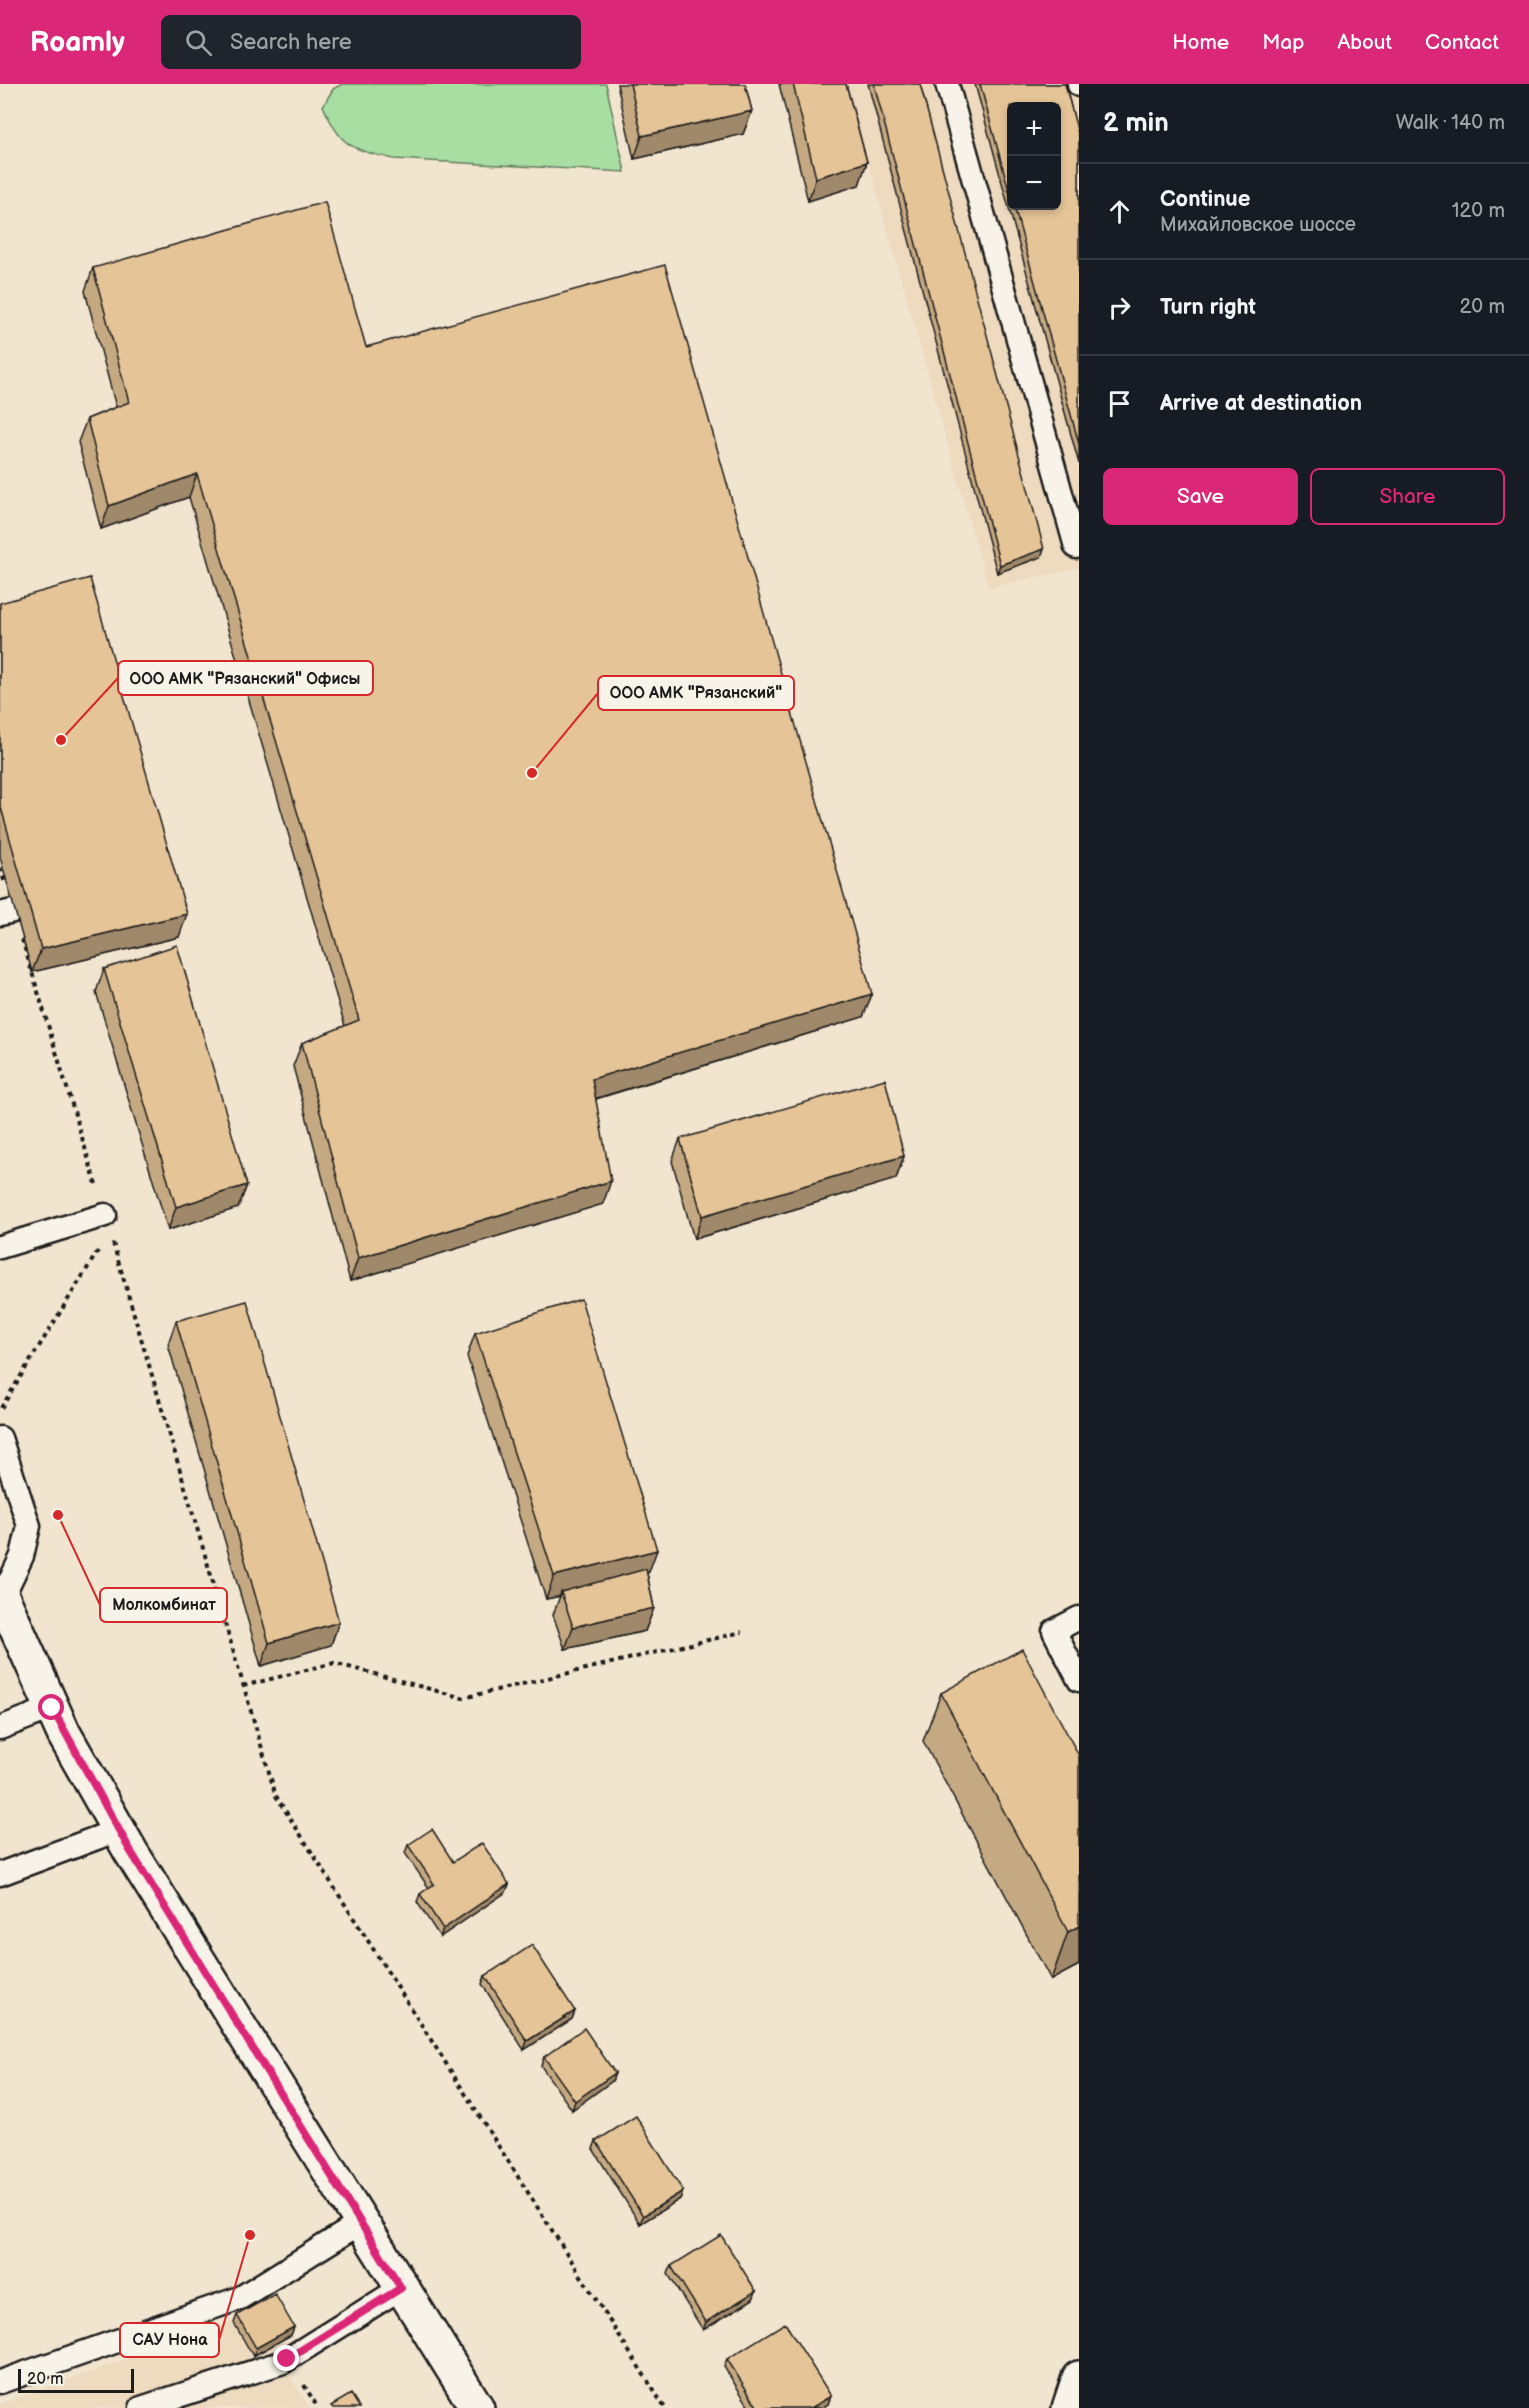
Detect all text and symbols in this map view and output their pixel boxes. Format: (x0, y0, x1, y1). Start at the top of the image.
search box (161, 15, 581, 69)
text: Roamly (30, 26, 125, 59)
icon: search (182, 26, 215, 59)
text: Search here (230, 29, 352, 56)
text: Home (1172, 30, 1229, 55)
text: Map (1262, 30, 1304, 55)
text: About (1337, 30, 1392, 55)
text: Contact (1425, 30, 1499, 55)
map controls (1007, 102, 1061, 210)
button: + (1007, 102, 1061, 156)
text: 2 min (1103, 108, 1169, 139)
text: Walk · 140 m (1396, 111, 1505, 135)
button: − (1007, 156, 1061, 210)
text: Continue (1160, 186, 1250, 213)
icon: ahead (1103, 195, 1136, 228)
text: 120 m (1452, 199, 1505, 223)
text: Михайловское шоссе (1160, 213, 1356, 237)
icon: right (1103, 291, 1136, 324)
text: Turn right (1160, 294, 1256, 321)
text: 20 m (1460, 295, 1505, 319)
icon: arrive (1103, 387, 1136, 420)
text: Arrive at destination (1160, 390, 1362, 417)
button: Save (1103, 468, 1298, 525)
button: Share (1310, 468, 1505, 525)
callout: ООО АМК "Рязанский" Офисы (118, 661, 373, 695)
text: ООО АМК "Рязанский" Офисы (130, 670, 360, 689)
callout: ООО АМК "Рязанский" (598, 676, 794, 710)
text: ООО АМК "Рязанский" (610, 684, 782, 703)
callout: Молкомбинат (100, 1588, 227, 1622)
text: Молкомбинат (112, 1596, 216, 1615)
route start (38, 1694, 64, 1720)
callout: САУ Нона (120, 2323, 219, 2357)
text: САУ Нона (133, 2331, 208, 2350)
route end (273, 2345, 299, 2371)
scale bar (18, 2366, 134, 2394)
text: 20 m (27, 2370, 63, 2389)

